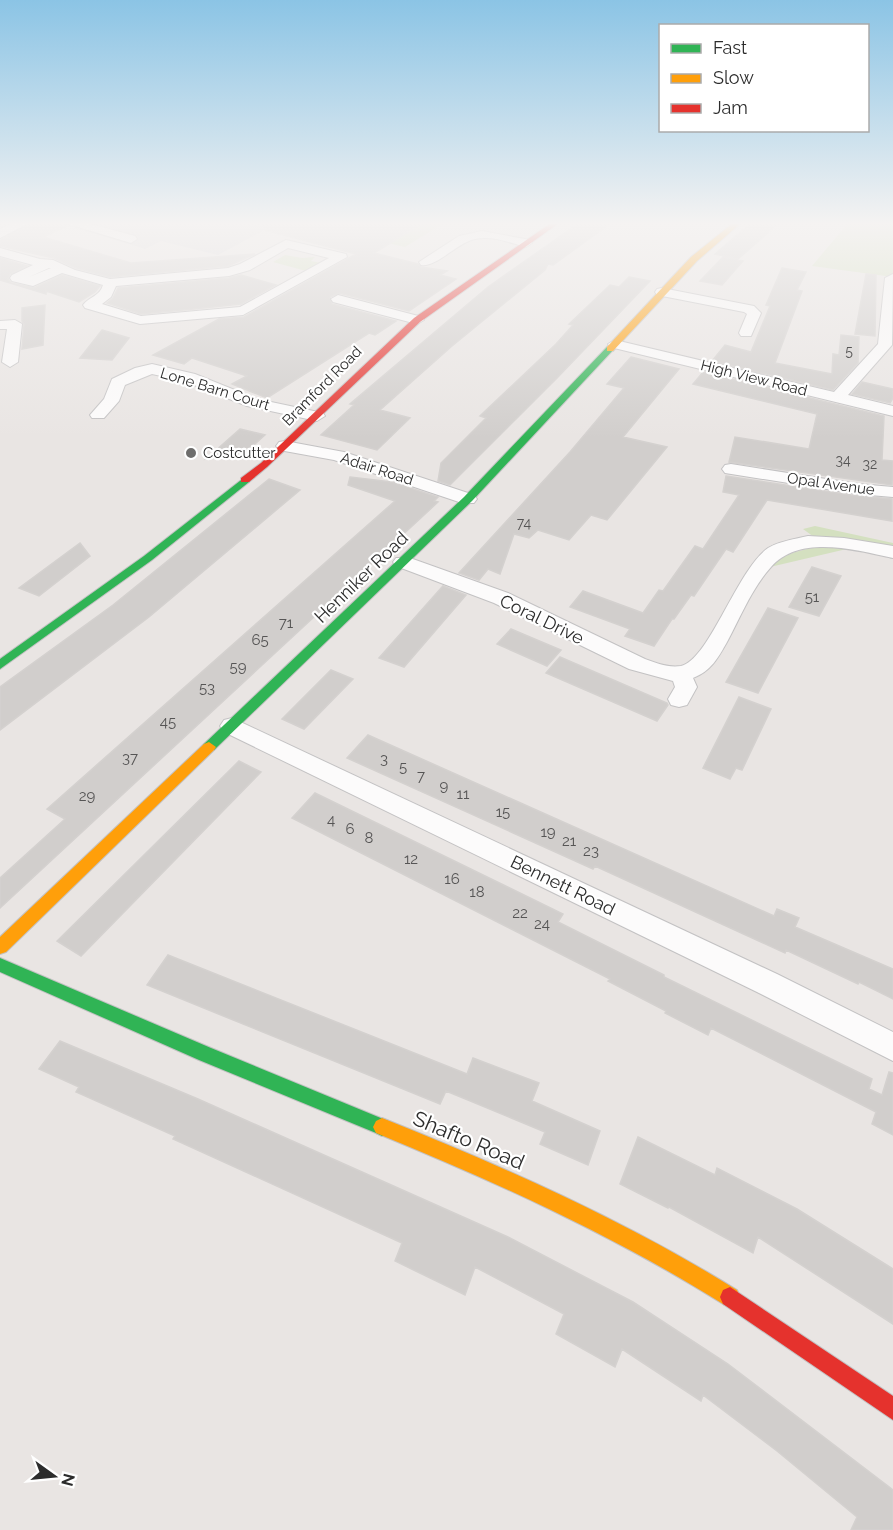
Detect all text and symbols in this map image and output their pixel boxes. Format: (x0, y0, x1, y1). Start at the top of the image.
legend (659, 24, 869, 132)
text: Fast (713, 37, 747, 58)
text: Slow (713, 67, 754, 88)
text: Jam (713, 97, 748, 118)
street label: Bramford Road (279, 343, 365, 429)
house number: 5 (845, 343, 853, 359)
street label: High View Road (699, 356, 809, 400)
street label: Lone Barn Court (158, 364, 272, 414)
place label: Costcutter (203, 444, 276, 462)
marker: Costcutter (184, 446, 198, 460)
street label: Adair Road (338, 449, 416, 489)
house number: 34 (835, 452, 851, 468)
house number: 32 (863, 456, 877, 472)
street label: Opal Avenue (786, 469, 876, 499)
house number: 74 (517, 515, 532, 531)
street label: Henniker Road (310, 527, 412, 627)
house number: 51 (805, 588, 820, 606)
street label: Coral Drive (496, 590, 588, 649)
house number: 71 (279, 614, 294, 632)
house number: 65 (251, 631, 269, 649)
house number: 59 (230, 658, 247, 676)
house number: 53 (199, 679, 215, 697)
house number: 45 (160, 713, 176, 731)
house number: 37 (122, 749, 138, 767)
house number: 3 (380, 750, 388, 768)
house number: 5 (399, 758, 407, 776)
house number: 7 (417, 767, 425, 785)
house number: 9 (440, 777, 449, 795)
house number: 11 (457, 785, 470, 803)
house number: 29 (79, 787, 96, 805)
house number: 15 (496, 803, 510, 821)
house number: 4 (327, 811, 335, 829)
house number: 6 (345, 820, 355, 838)
house number: 19 (540, 823, 556, 841)
house number: 8 (365, 829, 374, 847)
house number: 21 (562, 832, 577, 850)
house number: 23 (583, 842, 599, 860)
house number: 12 (404, 850, 418, 868)
street label: Bennett Road (507, 851, 619, 919)
house number: 16 (444, 870, 460, 888)
house number: 18 (469, 883, 485, 901)
house number: 22 (512, 904, 528, 922)
house number: 24 (534, 915, 550, 933)
street label: Shafto Road (410, 1105, 528, 1175)
north arrow (24, 1446, 84, 1506)
text: N (57, 1471, 79, 1488)

